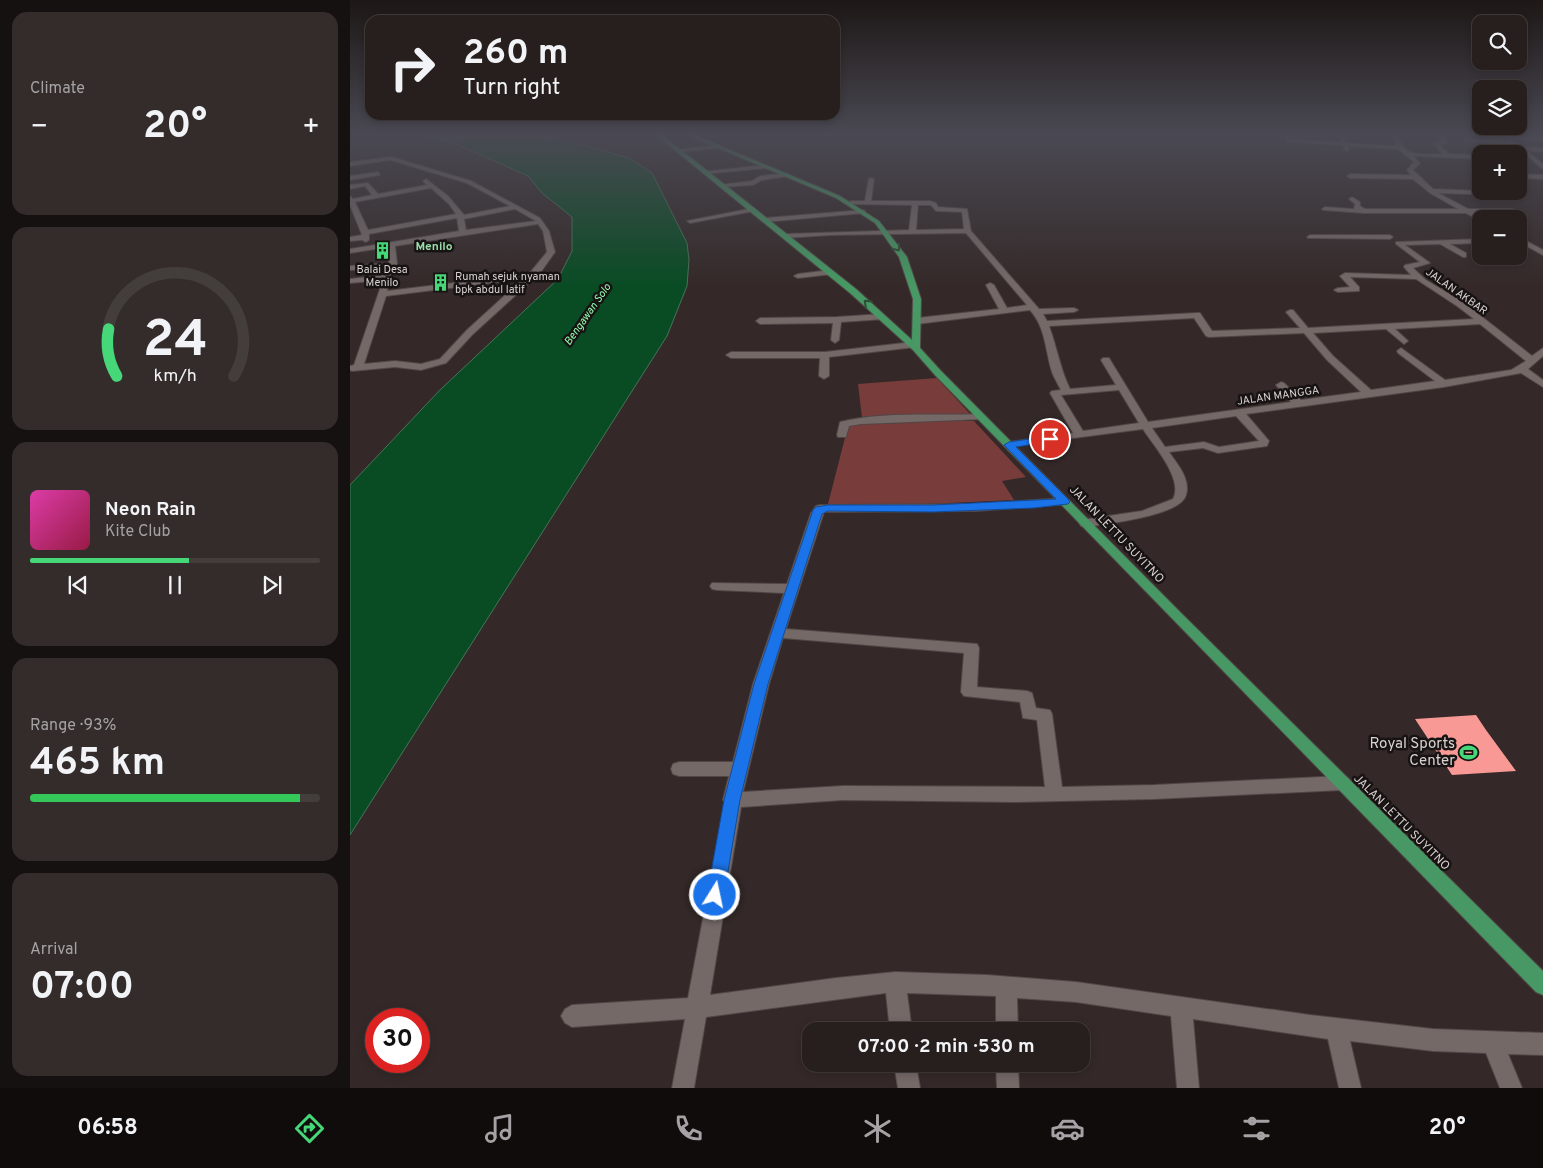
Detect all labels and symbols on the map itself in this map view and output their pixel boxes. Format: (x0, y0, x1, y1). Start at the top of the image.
district label: Menilo (415, 239, 453, 255)
building icon: Balai Desa Menilo (372, 241, 392, 261)
one-way arrow (891, 242, 899, 251)
place label: Balai Desa Menilo (356, 263, 408, 290)
street label: JALAN AKBAR (1423, 265, 1490, 318)
place label: Rumah sejuk nyaman bpk abdul latif (455, 270, 560, 297)
building icon: Rumah sejuk nyaman bpk abdul latif (431, 272, 451, 292)
water label: Bengawan Solo (561, 281, 614, 348)
one-way arrow (863, 300, 872, 309)
street label: JALAN MANGGA (1236, 383, 1320, 409)
pin (1029, 418, 1071, 460)
street label: JALAN LETTU SUYITNO (1065, 482, 1167, 587)
place label: Royal Sports Center (1370, 735, 1455, 771)
sports icon: Royal Sports Center (1459, 742, 1479, 762)
street label: JALAN LETTU SUYITNO (1350, 771, 1453, 874)
position arrow (688, 868, 740, 920)
speed limit sign: 30 (365, 1008, 430, 1073)

